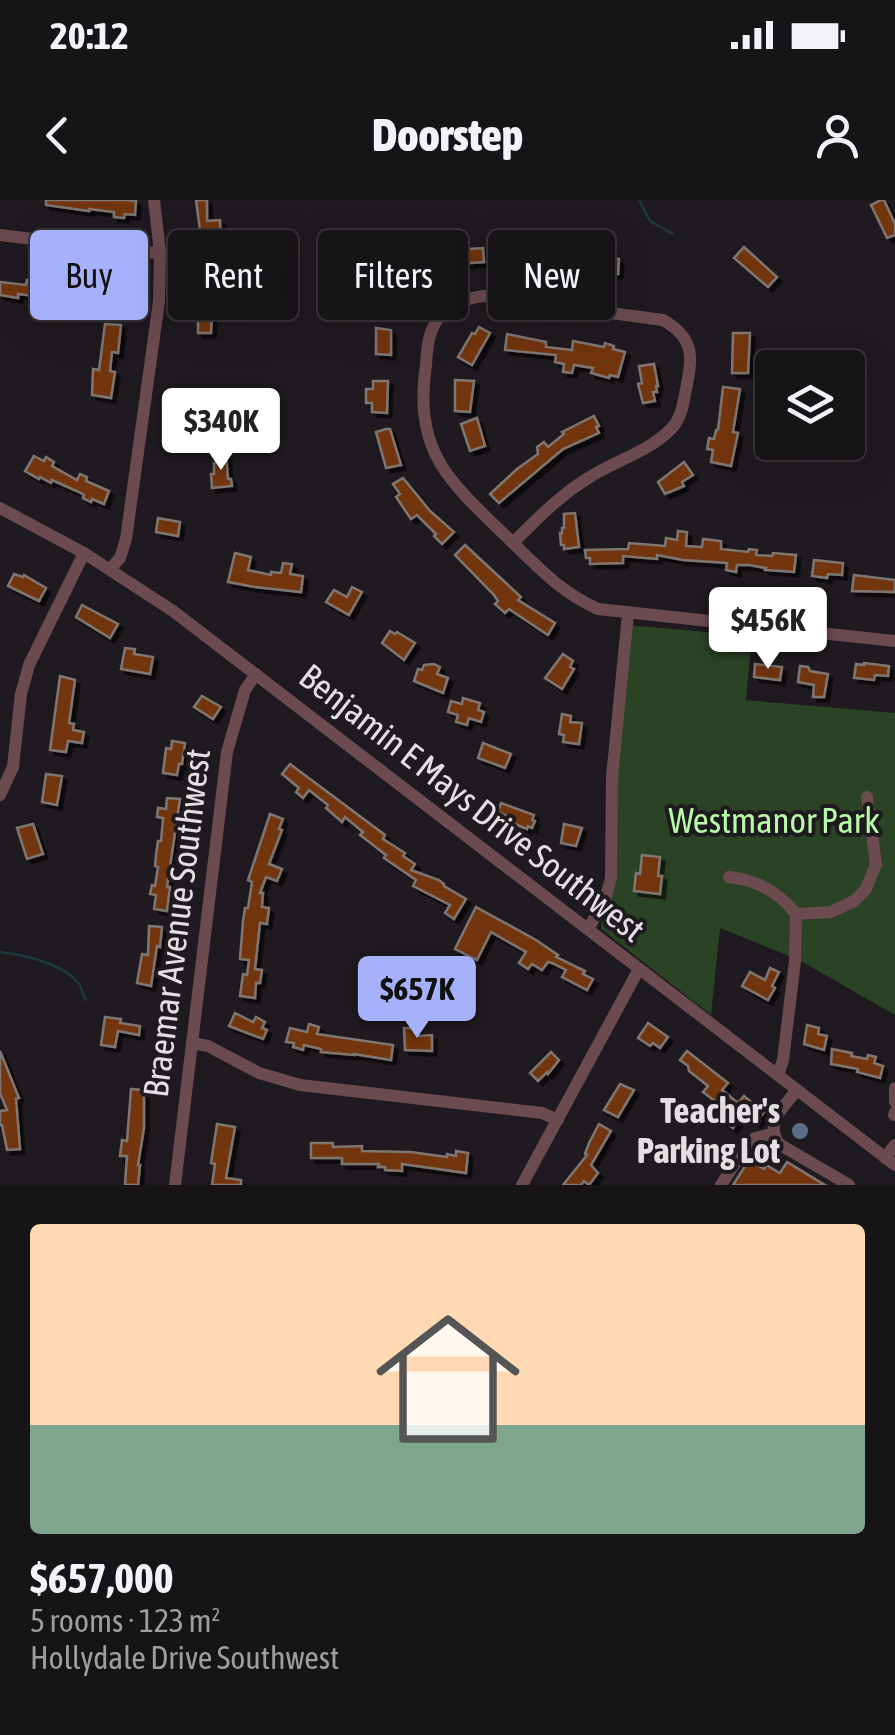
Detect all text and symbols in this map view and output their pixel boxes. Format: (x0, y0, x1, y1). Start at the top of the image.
text: 20:12 (50, 14, 129, 57)
icon: back (30, 108, 85, 163)
icon: person (810, 108, 865, 163)
text: Doorstep (372, 109, 523, 161)
chip: Buy (30, 230, 148, 320)
chip: Rent (168, 230, 298, 320)
chip: Filters (318, 230, 468, 320)
chip: New (488, 230, 615, 320)
map controls (755, 350, 865, 460)
button: layers (755, 350, 865, 460)
pin: $340K (151, 388, 291, 473)
text: $340K (184, 402, 258, 439)
pin: $456K (698, 587, 838, 672)
text: $456K (731, 601, 805, 638)
street label: Benjamin E Mays Drive Southwest (292, 655, 653, 949)
street label: Braemar Avenue Southwest (135, 746, 217, 1099)
park label: Westmanor Park (668, 800, 880, 840)
pin: $657K (347, 956, 487, 1041)
text: $657K (380, 970, 454, 1007)
place label: Teacher's Parking Lot (637, 1090, 780, 1170)
marker: Teacher's Parking Lot (789, 1120, 811, 1142)
icon: home (358, 1289, 538, 1469)
text: $657,000 (30, 1554, 174, 1602)
text: 5 rooms · 123 m² (30, 1602, 220, 1639)
text: Hollydale Drive Southwest (30, 1639, 339, 1676)

